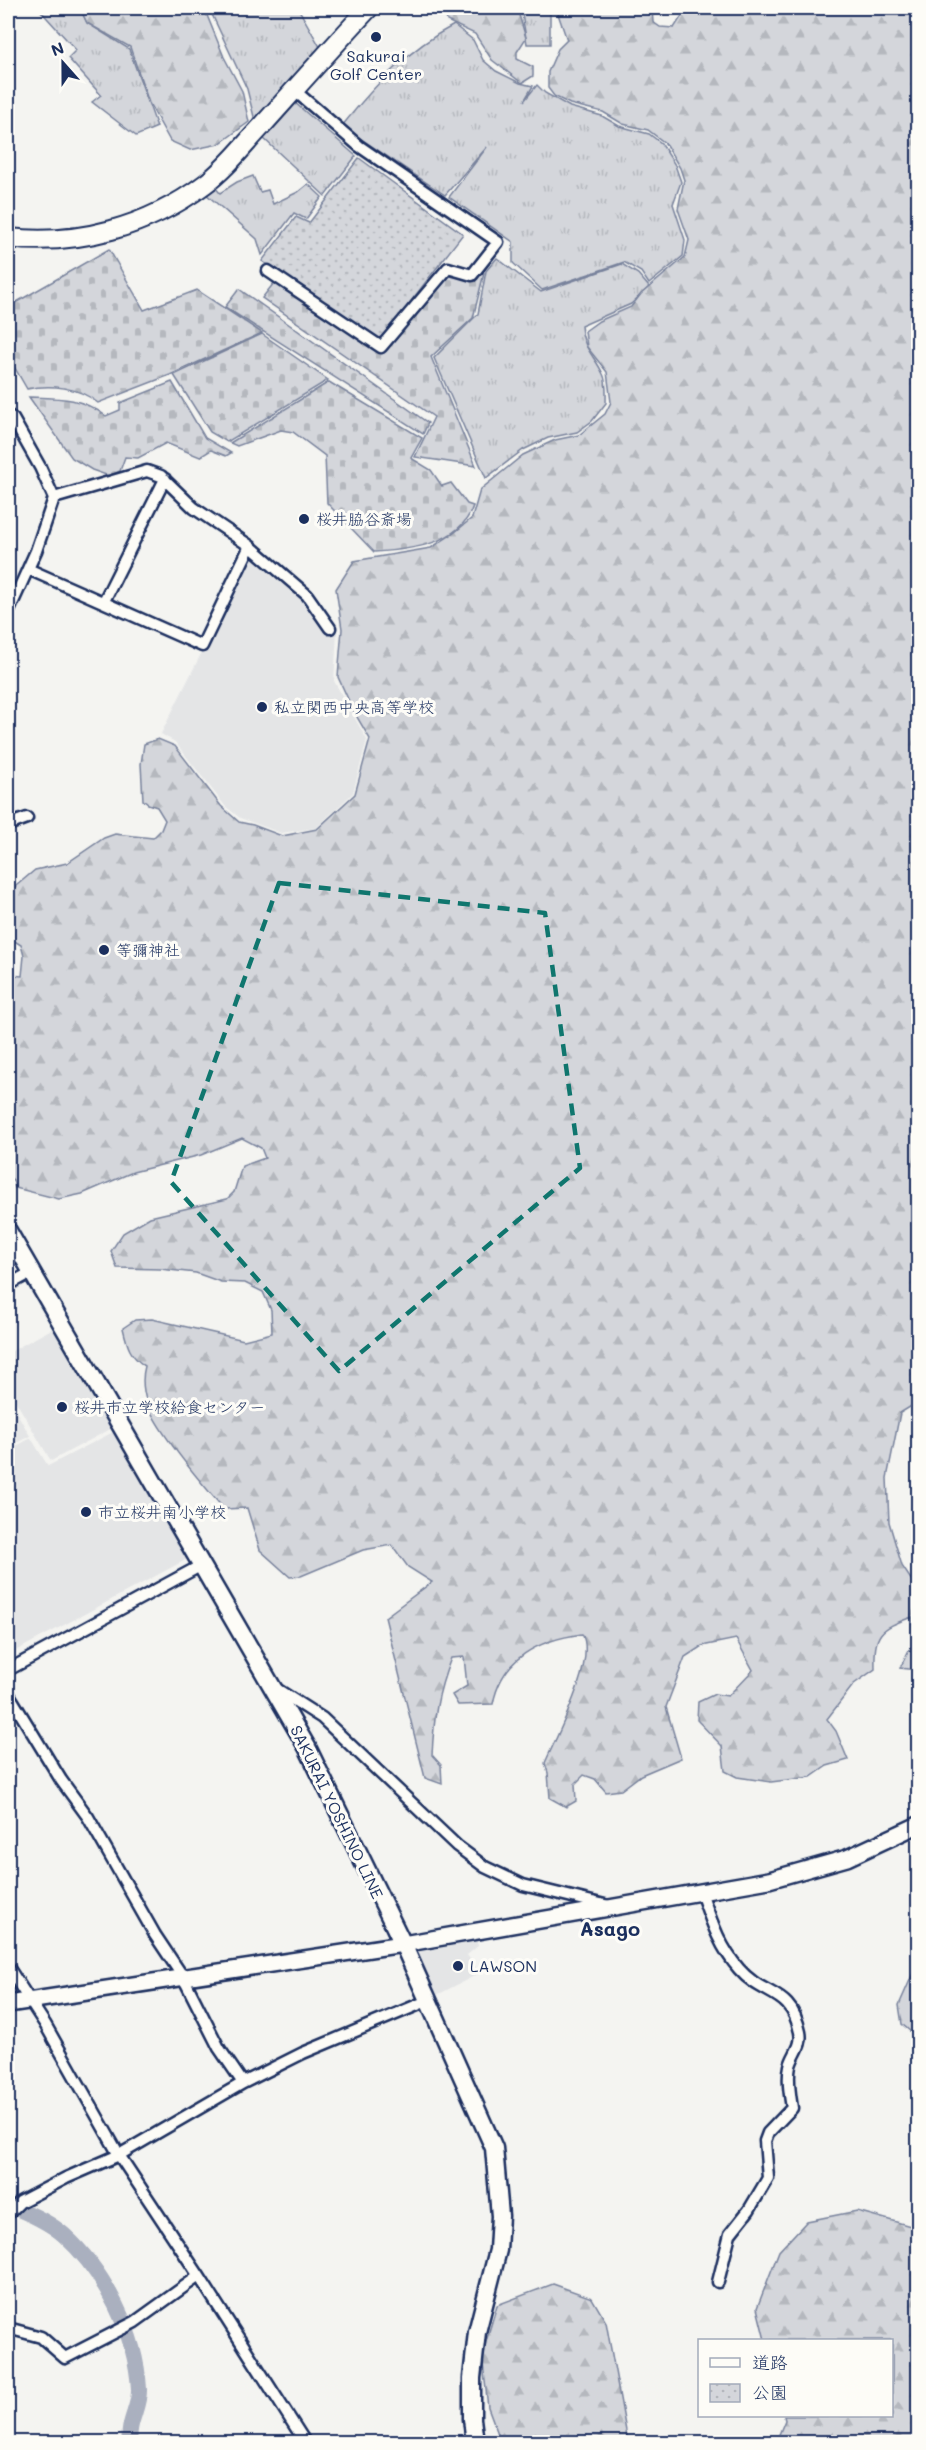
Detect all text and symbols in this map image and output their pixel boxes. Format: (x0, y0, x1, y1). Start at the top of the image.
marker: Sakurai Golf Center (369, 30, 383, 44)
north arrow (33, 33, 93, 93)
text: N (48, 37, 67, 61)
place label: Sakurai Golf Center (330, 45, 422, 84)
place label: 桜井脇谷斎場 (316, 508, 412, 529)
marker: 桜井脇谷斎場 (297, 512, 311, 526)
place label: 私立関西中央高等学校 (274, 696, 434, 717)
marker: 私立関西中央高等学校 (255, 700, 269, 714)
place label: 等彌神社 (116, 939, 180, 960)
marker: 等彌神社 (97, 943, 111, 957)
place label: 桜井市立学校給食センター (74, 1396, 265, 1417)
marker: 桜井市立学校給食センター (55, 1400, 69, 1414)
place label: 市立桜井南小学校 (98, 1501, 226, 1522)
marker: 市立桜井南小学校 (79, 1505, 93, 1519)
street label: SAKURAI YOSHINO LINE (286, 1722, 389, 1902)
district label: Asago (580, 1915, 640, 1941)
place label: LAWSON (470, 1955, 537, 1976)
marker: LAWSON (451, 1959, 465, 1973)
legend (698, 2339, 893, 2417)
text: 道路 (752, 2350, 788, 2374)
text: 公園 (752, 2380, 788, 2404)

